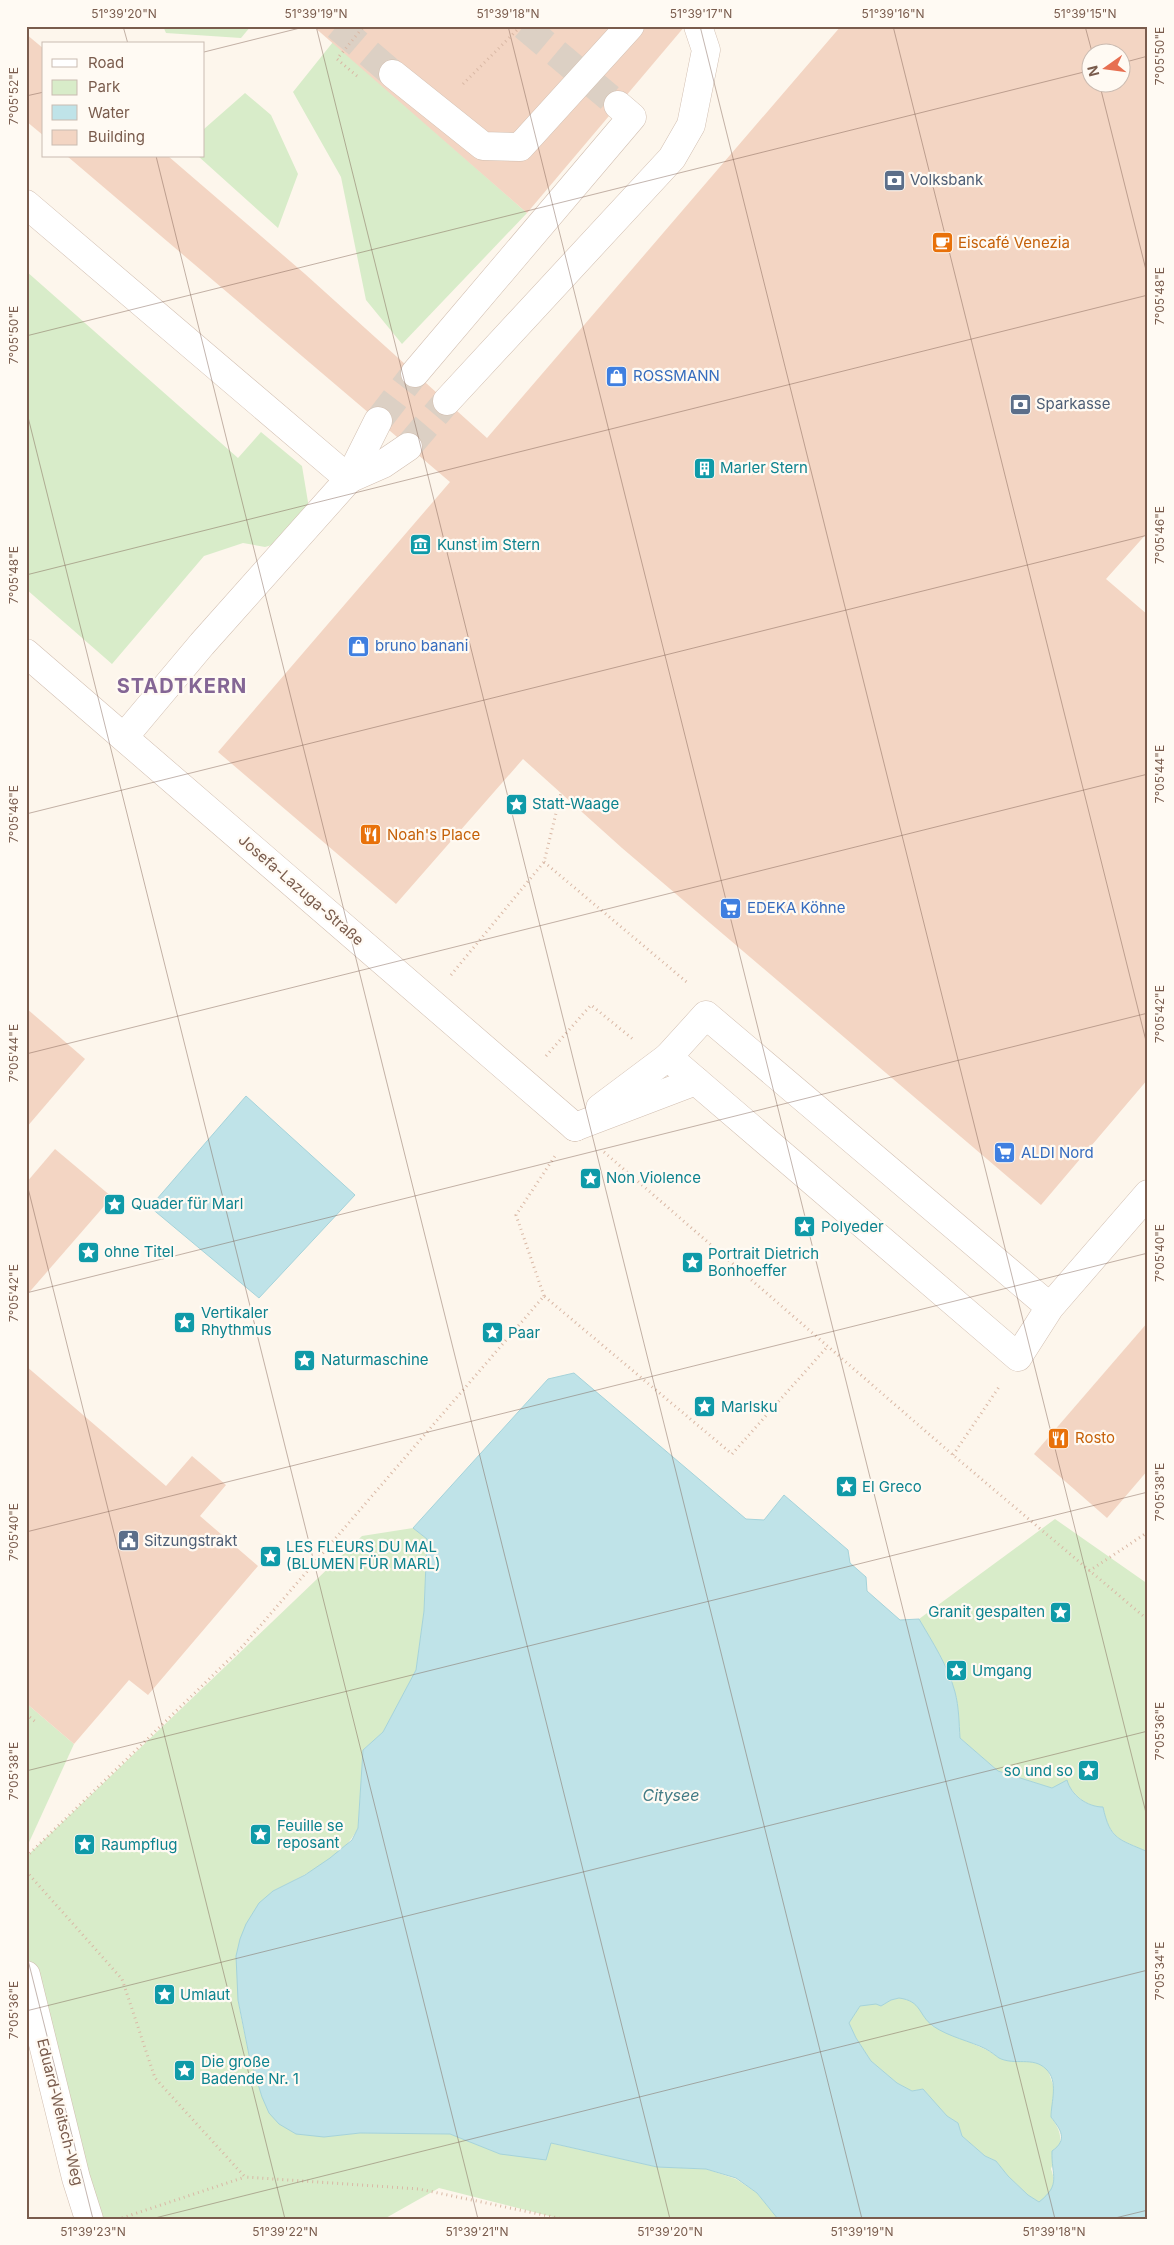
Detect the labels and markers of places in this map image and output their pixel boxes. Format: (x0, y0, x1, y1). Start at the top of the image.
bank icon: Volksbank (882, 168, 906, 192)
place label: Volksbank (910, 170, 984, 189)
cafe icon: Eiscafé Venezia (930, 231, 954, 255)
place label: Eiscafé Venezia (958, 233, 1070, 252)
shop icon: ROSSMANN (605, 364, 629, 388)
place label: ROSSMANN (633, 366, 720, 385)
bank icon: Sparkasse (1008, 392, 1032, 416)
place label: Sparkasse (1036, 394, 1111, 413)
building icon: Marler Stern (692, 456, 716, 480)
place label: Marler Stern (720, 458, 808, 477)
museum icon: Kunst im Stern (409, 533, 433, 557)
place label: Kunst im Stern (437, 535, 540, 554)
shop icon: bruno banani (347, 634, 371, 658)
place label: bruno banani (375, 636, 468, 655)
place icon: Statt-Waage (504, 792, 528, 816)
place label: Statt-Waage (532, 794, 619, 813)
restaurant icon: Noah's Place (359, 823, 383, 847)
place label: Noah's Place (387, 825, 480, 844)
supermarket icon: EDEKA Köhne (719, 896, 743, 920)
place label: EDEKA Köhne (747, 898, 845, 917)
supermarket icon: ALDI Nord (993, 1141, 1017, 1165)
place label: ALDI Nord (1021, 1143, 1094, 1162)
place icon: Non Violence (578, 1166, 602, 1190)
place label: Non Violence (606, 1168, 701, 1187)
place icon: Quader für Marl (103, 1192, 127, 1216)
place label: Quader für Marl (131, 1194, 243, 1213)
place icon: Polyeder (793, 1215, 817, 1239)
place label: Polyeder (821, 1217, 884, 1236)
place icon: ohne Titel (76, 1240, 100, 1264)
place label: ohne Titel (104, 1242, 174, 1261)
place label: Portrait Dietrich Bonhoeffer (708, 1244, 819, 1280)
place icon: Portrait Dietrich Bonhoeffer (680, 1251, 704, 1275)
place label: Vertikaler Rhythmus (201, 1303, 272, 1339)
place icon: Vertikaler Rhythmus (173, 1310, 197, 1334)
place icon: Paar (480, 1321, 504, 1345)
place label: Paar (508, 1323, 540, 1342)
place icon: Naturmaschine (293, 1348, 317, 1372)
place label: Naturmaschine (321, 1350, 429, 1369)
place icon: Marlsku (693, 1395, 717, 1419)
place label: Marlsku (721, 1397, 778, 1416)
restaurant icon: Rosto (1047, 1426, 1071, 1450)
place label: Rosto (1075, 1428, 1115, 1447)
place icon: El Greco (834, 1475, 858, 1499)
place label: El Greco (862, 1477, 922, 1496)
public building icon: Sitzungstrakt (116, 1529, 140, 1553)
place label: Sitzungstrakt (144, 1531, 238, 1550)
place label: LES FLEURS DU MAL (BLUMEN FÜR MARL) (286, 1537, 440, 1573)
place icon: LES FLEURS DU MAL (BLUMEN FÜR MARL) (258, 1544, 282, 1568)
place icon: Granit gespalten (1049, 1600, 1073, 1624)
place label: Granit gespalten (928, 1602, 1045, 1621)
place icon: Umgang (944, 1659, 968, 1683)
place label: Umgang (972, 1661, 1032, 1680)
place icon: so und so (1077, 1759, 1101, 1783)
place label: so und so (1004, 1761, 1073, 1780)
place label: Feuille se reposant (277, 1816, 343, 1852)
place icon: Feuille se reposant (249, 1823, 273, 1847)
place icon: Raumpflug (73, 1833, 97, 1857)
place label: Raumpflug (101, 1835, 177, 1854)
place icon: Umlaut (152, 1983, 176, 2007)
place label: Umlaut (180, 1985, 230, 2004)
place label: Die große Badende Nr. 1 (201, 2052, 299, 2088)
place icon: Die große Badende Nr. 1 (173, 2059, 197, 2083)

